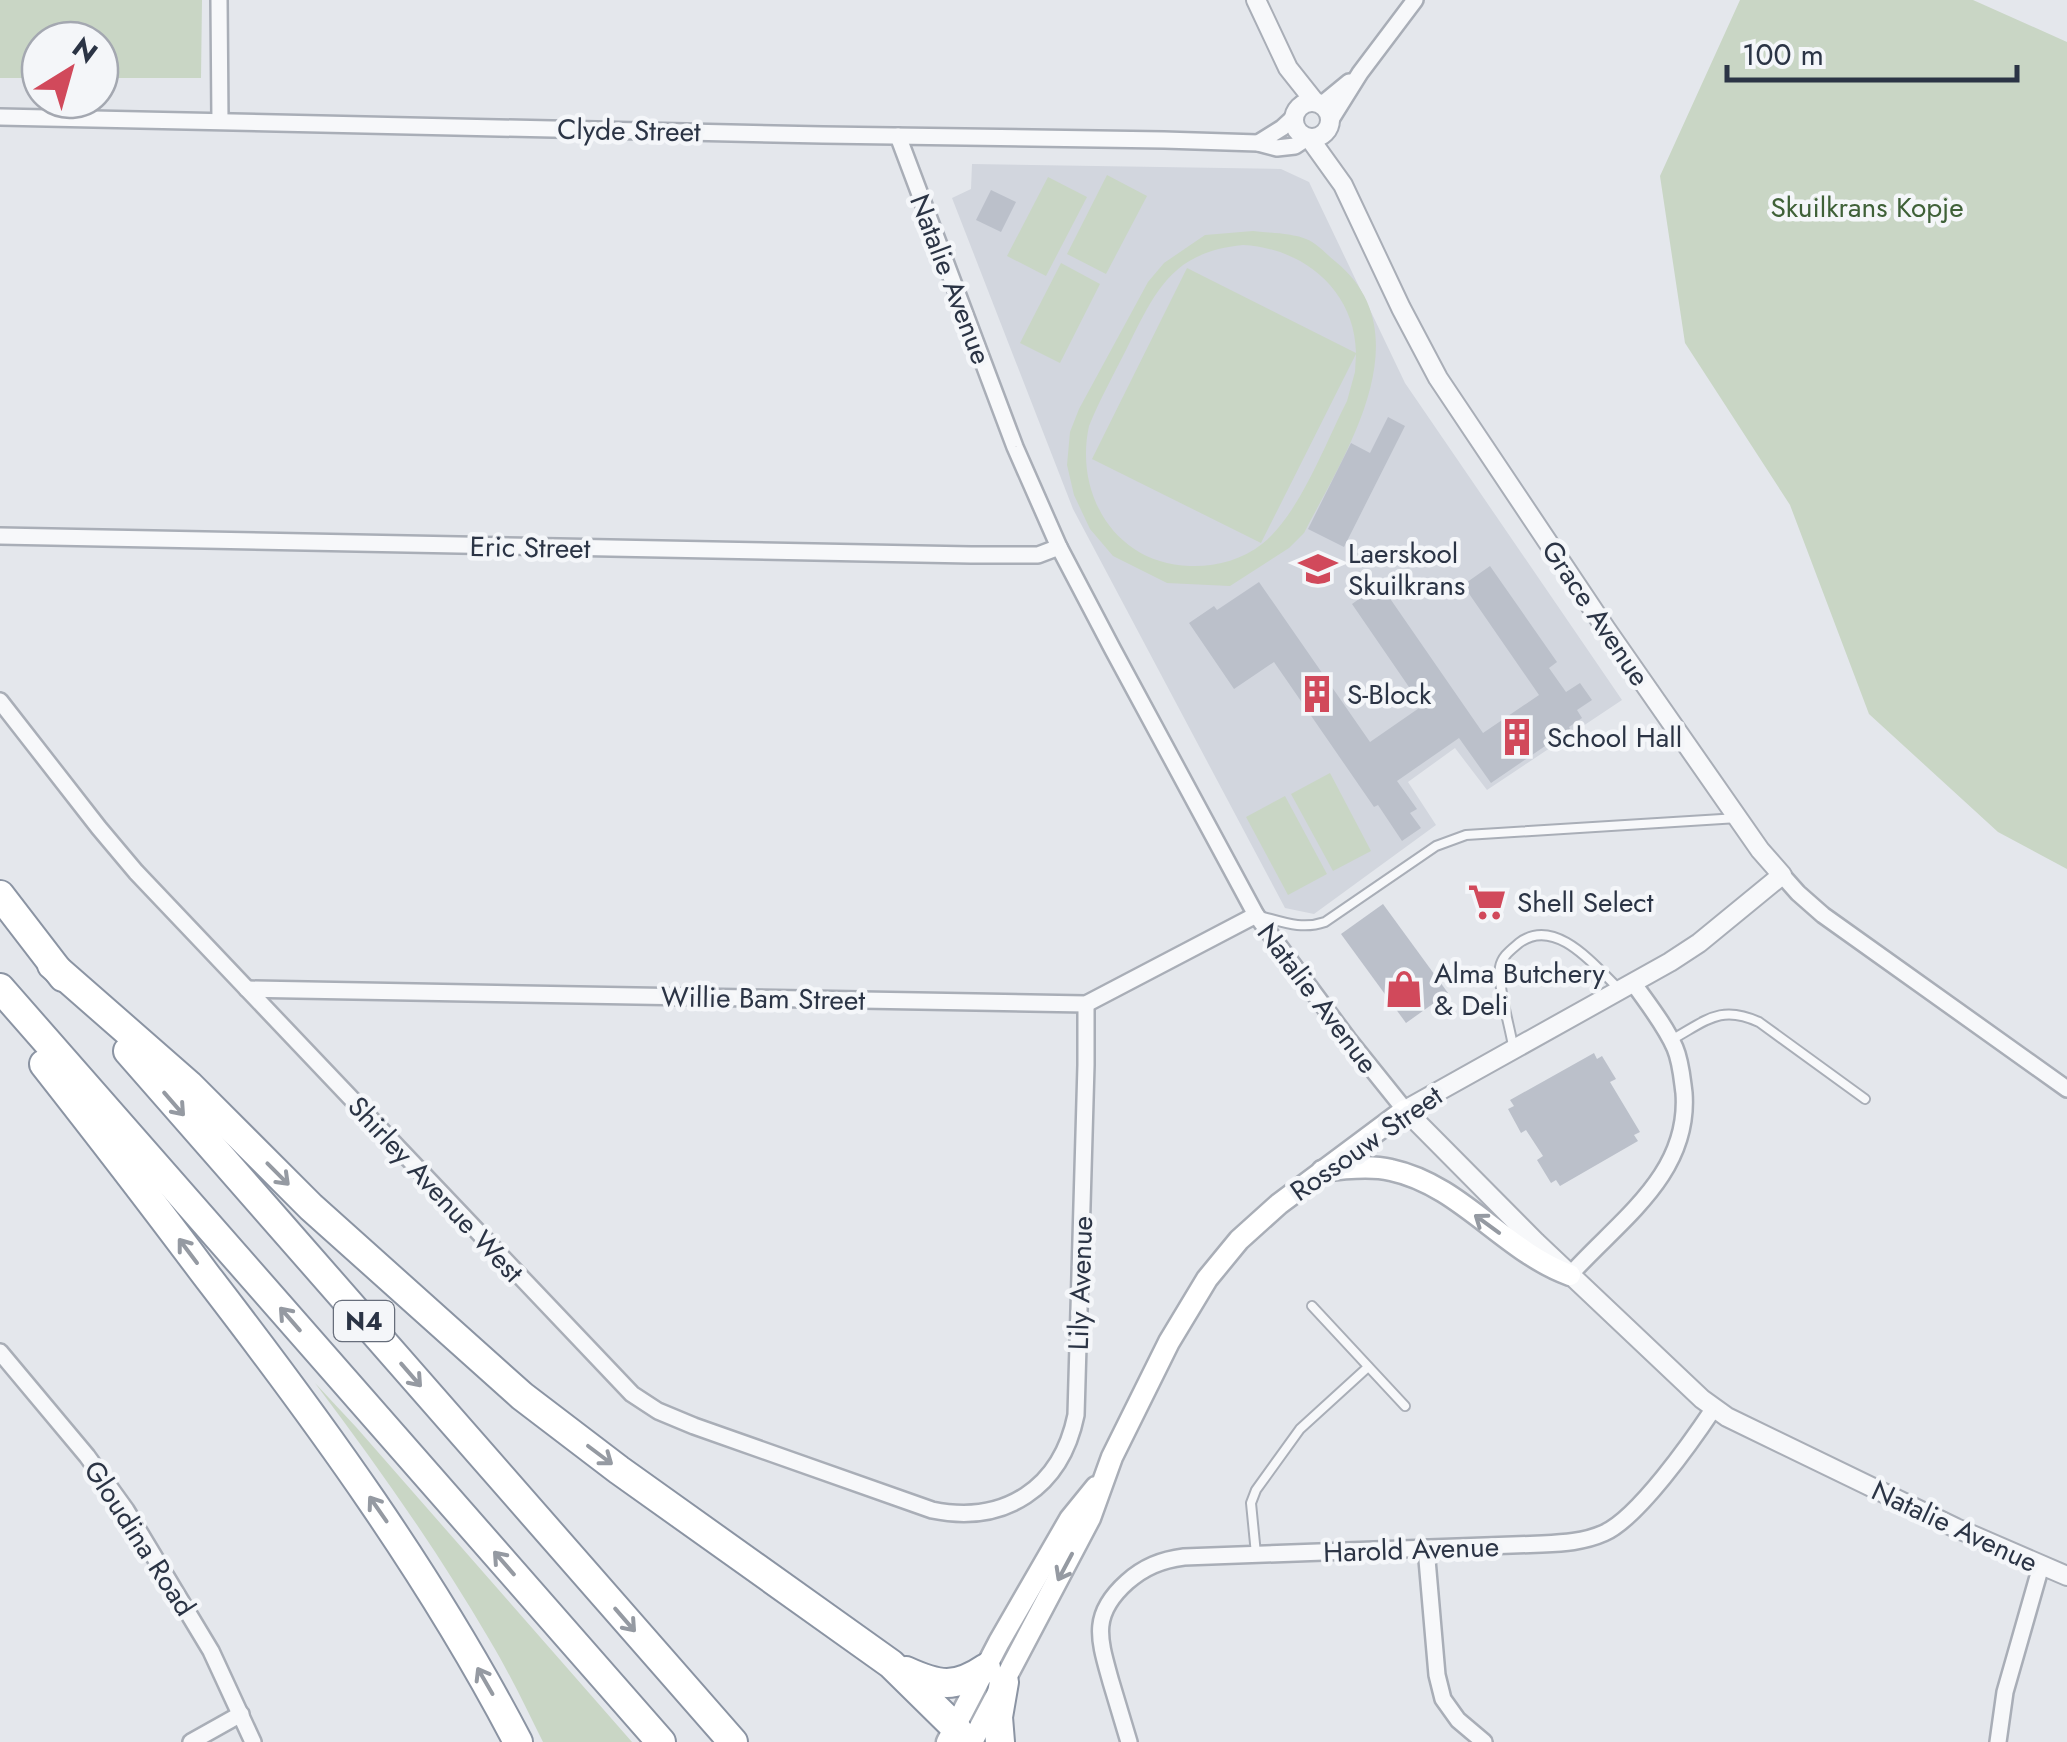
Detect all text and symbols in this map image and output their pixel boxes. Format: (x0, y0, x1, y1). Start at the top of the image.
north arrow (20, 20, 120, 120)
scale bar (1727, 20, 2017, 82)
text: N (64, 27, 106, 73)
text: 100 m (1742, 33, 1824, 76)
street label: Clyde Street (557, 109, 701, 152)
park label: Skuilkrans Kopje (1770, 187, 1964, 228)
street label: Natalie Avenue (899, 188, 1002, 370)
street label: Eric Street (469, 526, 591, 569)
street label: Grace Avenue (1532, 532, 1660, 694)
place label: Laerskool Skuilkrans (1348, 533, 1465, 606)
school or university icon: Laerskool Skuilkrans (1297, 548, 1339, 590)
building icon: S-Block (1296, 673, 1338, 715)
place label: S-Block (1347, 674, 1432, 715)
building icon: School Hall (1496, 716, 1538, 758)
place label: School Hall (1547, 717, 1682, 758)
supermarket icon: Shell Select (1466, 881, 1508, 923)
place label: Shell Select (1517, 882, 1654, 923)
street label: Natalie Avenue (1247, 914, 1388, 1082)
place label: Alma Butchery & Deli (1434, 953, 1606, 1026)
shop icon: Alma Butchery & Deli (1383, 968, 1425, 1010)
street label: Willie Bam Street (661, 976, 866, 1021)
street label: Rossouw Street (1282, 1075, 1451, 1211)
street label: Shirley Avenue West (338, 1087, 533, 1292)
one-way arrow (163, 1091, 186, 1116)
one-way arrow (266, 1161, 290, 1185)
one-way arrow (1474, 1214, 1501, 1235)
street label: Lily Avenue (1058, 1215, 1103, 1351)
one-way arrow (178, 1238, 199, 1265)
road number: N4 (334, 1301, 394, 1341)
one-way arrow (278, 1307, 301, 1332)
one-way arrow (400, 1362, 423, 1387)
one-way arrow (586, 1445, 613, 1466)
street label: Gloudina Road (74, 1452, 205, 1624)
street label: Natalie Avenue (1865, 1470, 2045, 1583)
one-way arrow (368, 1496, 389, 1524)
street label: Harold Avenue (1322, 1526, 1500, 1573)
one-way arrow (494, 1551, 516, 1577)
one-way arrow (1054, 1552, 1074, 1581)
one-way arrow (614, 1606, 636, 1632)
one-way arrow (474, 1667, 494, 1696)

